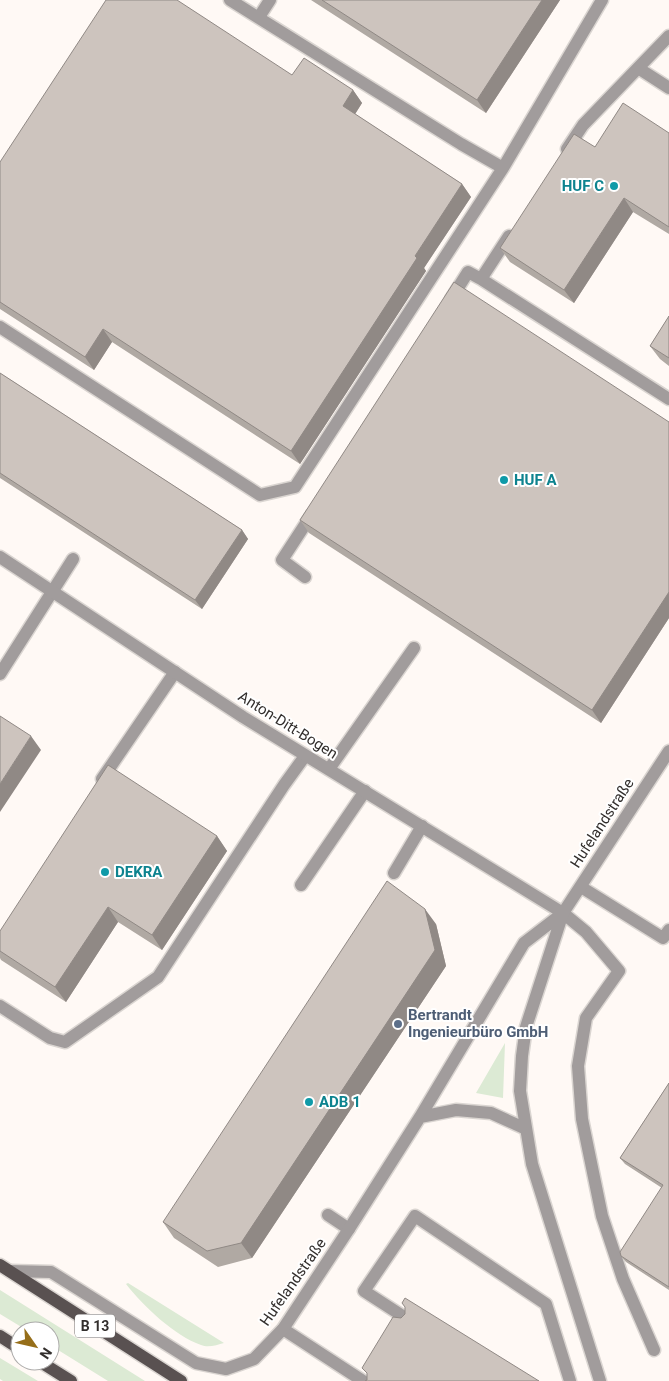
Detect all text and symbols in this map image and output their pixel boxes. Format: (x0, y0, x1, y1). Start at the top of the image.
place label: HUF C (562, 177, 604, 195)
marker: HUF C (608, 180, 620, 192)
place label: HUF A (514, 471, 557, 489)
marker: HUF A (498, 474, 510, 486)
street label: Anton-Ditt-Bogen (235, 687, 341, 763)
street label: Hufelandstraße (566, 775, 638, 871)
place label: DEKRA (115, 863, 163, 881)
marker: DEKRA (99, 866, 111, 878)
place label: Bertrandt Ingenieurbüro GmbH (408, 1006, 548, 1041)
marker: Bertrandt Ingenieurbüro GmbH (392, 1018, 404, 1030)
place label: ADB 1 (319, 1093, 361, 1111)
marker: ADB 1 (303, 1096, 315, 1108)
street label: Hufelandstraße (256, 1235, 330, 1329)
road number: B 13 (75, 1314, 115, 1338)
north arrow (10, 1321, 60, 1371)
text: N (36, 1345, 55, 1362)

